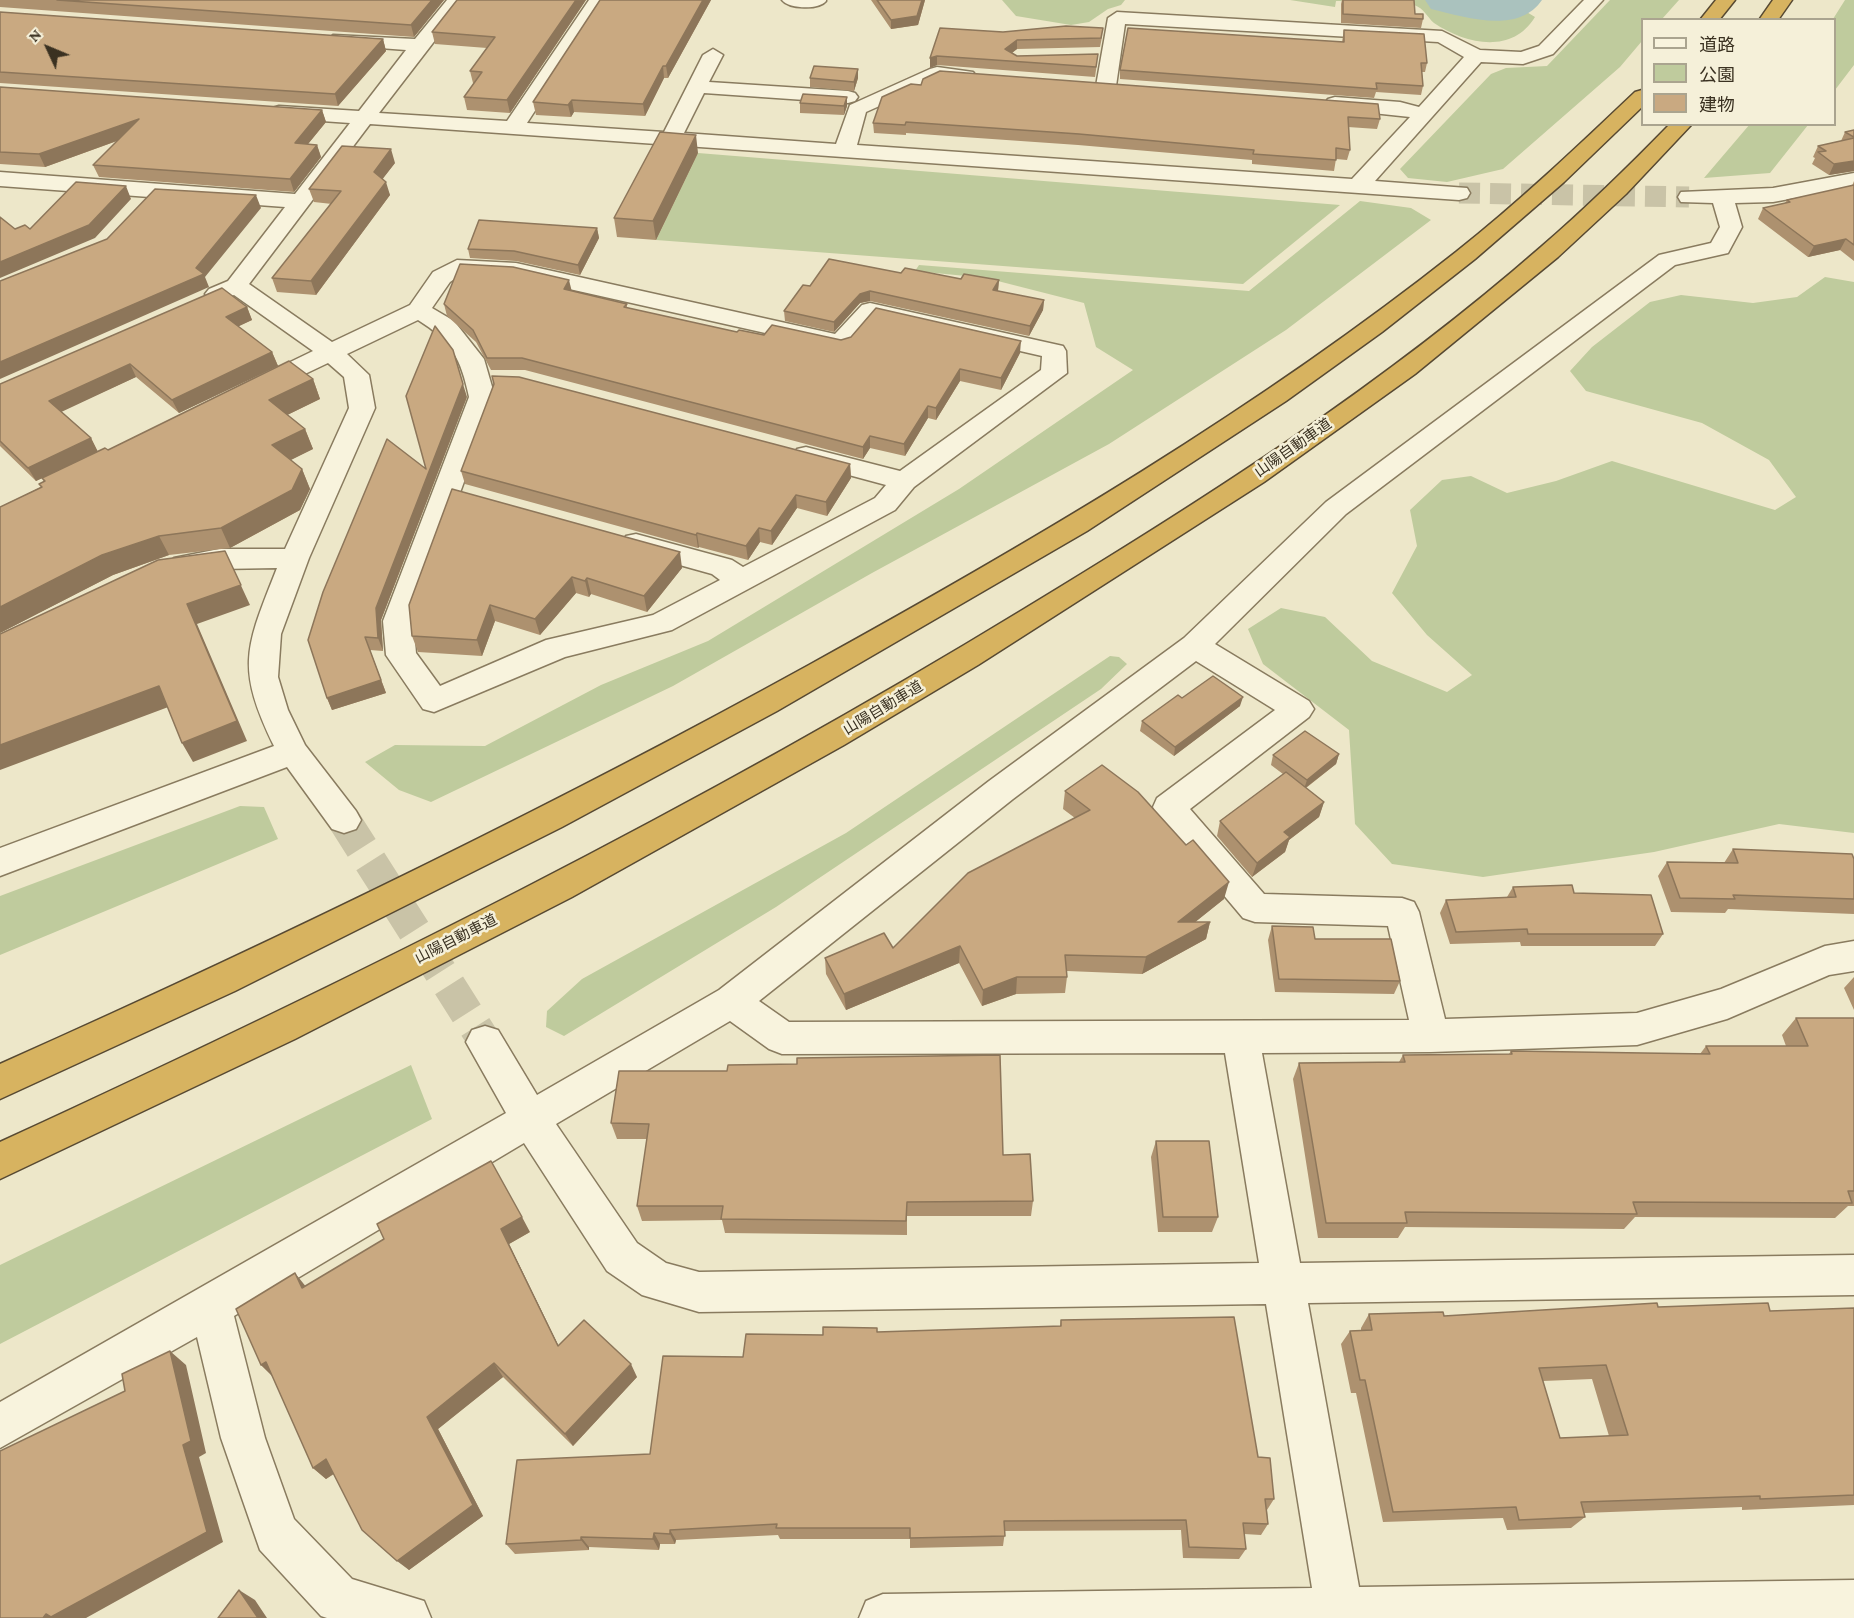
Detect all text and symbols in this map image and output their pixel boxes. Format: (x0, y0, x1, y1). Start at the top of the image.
north arrow (18, 18, 78, 78)
legend (1641, 18, 1836, 126)
text: N (25, 25, 45, 45)
text: 道路 (1699, 35, 1735, 55)
text: 公園 (1699, 65, 1735, 85)
text: 建物 (1699, 95, 1735, 115)
street label: 山陽自動車道 (1251, 415, 1335, 481)
street label: 山陽自動車道 (840, 677, 926, 739)
street label: 山陽自動車道 (412, 911, 500, 967)

